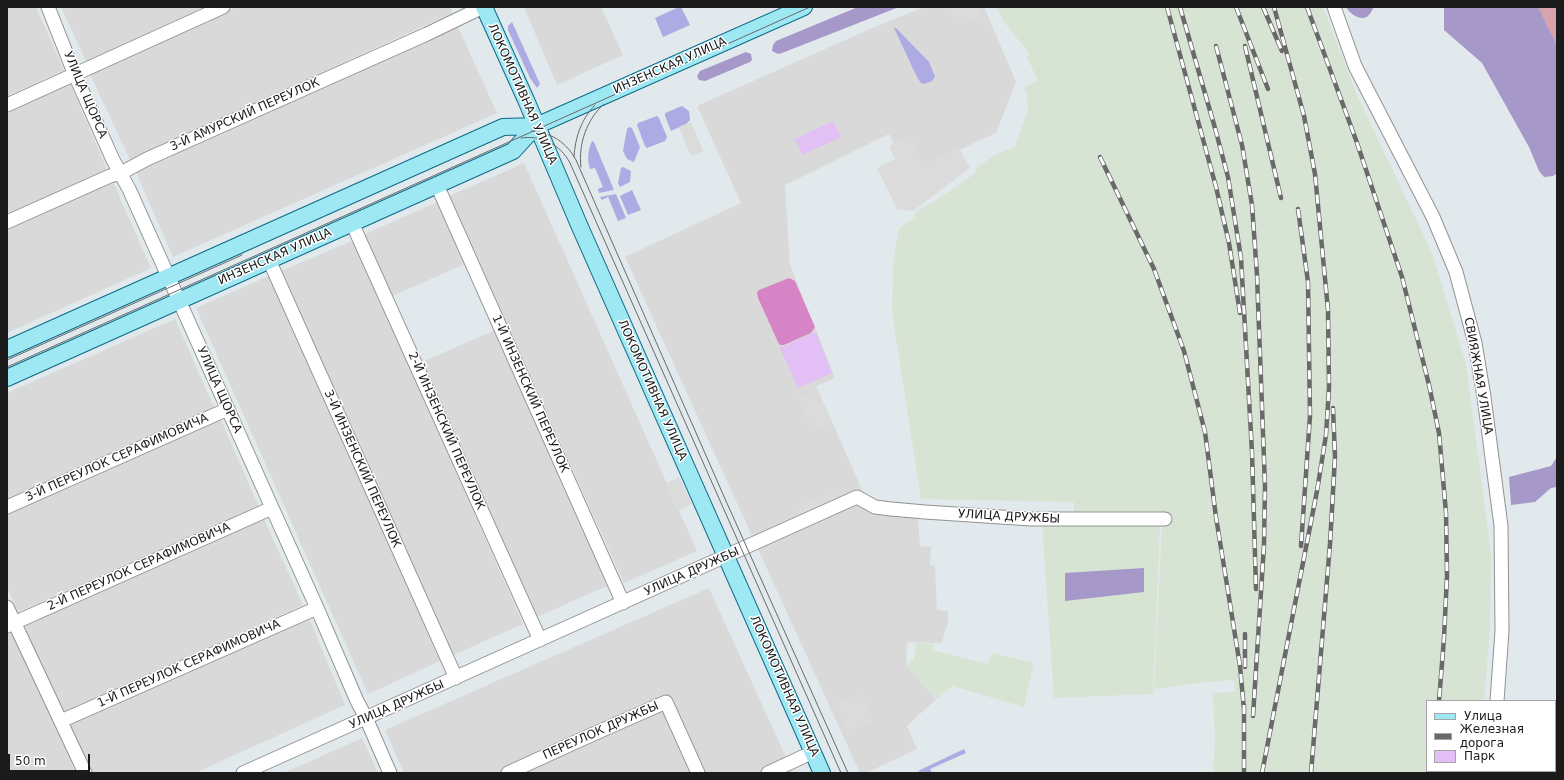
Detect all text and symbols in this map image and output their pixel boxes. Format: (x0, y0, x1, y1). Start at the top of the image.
street label: ЛОКОМОТИВНАЯ УЛИЦА (484, 21, 560, 167)
street label: ИНЗЕНСКАЯ УЛИЦА (611, 35, 729, 97)
street label: УЛИЦА ЩОРСА (60, 49, 110, 141)
street label: 3-Й АМУРСКИЙ ПЕРЕУЛОК (168, 75, 322, 155)
street label: ИНЗЕНСКАЯ УЛИЦА (216, 226, 334, 288)
street label: 1-Й ИНЗЕНСКИЙ ПЕРЕУЛОК (489, 313, 571, 475)
street label: СВИЯЖНАЯ УЛИЦА (1461, 316, 1495, 436)
street label: ЛОКОМОТИВНАЯ УЛИЦА (614, 317, 690, 463)
street label: УЛИЦА ЩОРСА (193, 345, 245, 435)
street label: 2-Й ИНЗЕНСКИЙ ПЕРЕУЛОК (405, 350, 487, 512)
street label: 3-Й ИНЗЕНСКИЙ ПЕРЕУЛОК (321, 388, 403, 550)
street label: 3-Й ПЕРЕУЛОК СЕРАФИМОВИЧА (23, 411, 211, 505)
street label: УЛИЦА ДРУЖБЫ (958, 507, 1060, 527)
street label: 2-Й ПЕРЕУЛОК СЕРАФИМОВИЧА (45, 520, 233, 614)
street label: УЛИЦА ДРУЖБЫ (642, 545, 742, 599)
street label: ЛОКОМОТИВНАЯ УЛИЦА (746, 613, 822, 759)
street label: 1-Й ПЕРЕУЛОК СЕРАФИМОВИЧА (95, 617, 283, 711)
street label: УЛИЦА ДРУЖБЫ (347, 678, 447, 732)
street label: ПЕРЕУЛОК ДРУЖБЫ (541, 699, 661, 763)
legend (1426, 700, 1556, 772)
text: Улица (1464, 709, 1502, 723)
text: Железная дорога (1460, 722, 1524, 750)
scale bar (10, 746, 92, 772)
text: Парк (1464, 749, 1495, 763)
text: 50 m (15, 754, 46, 768)

